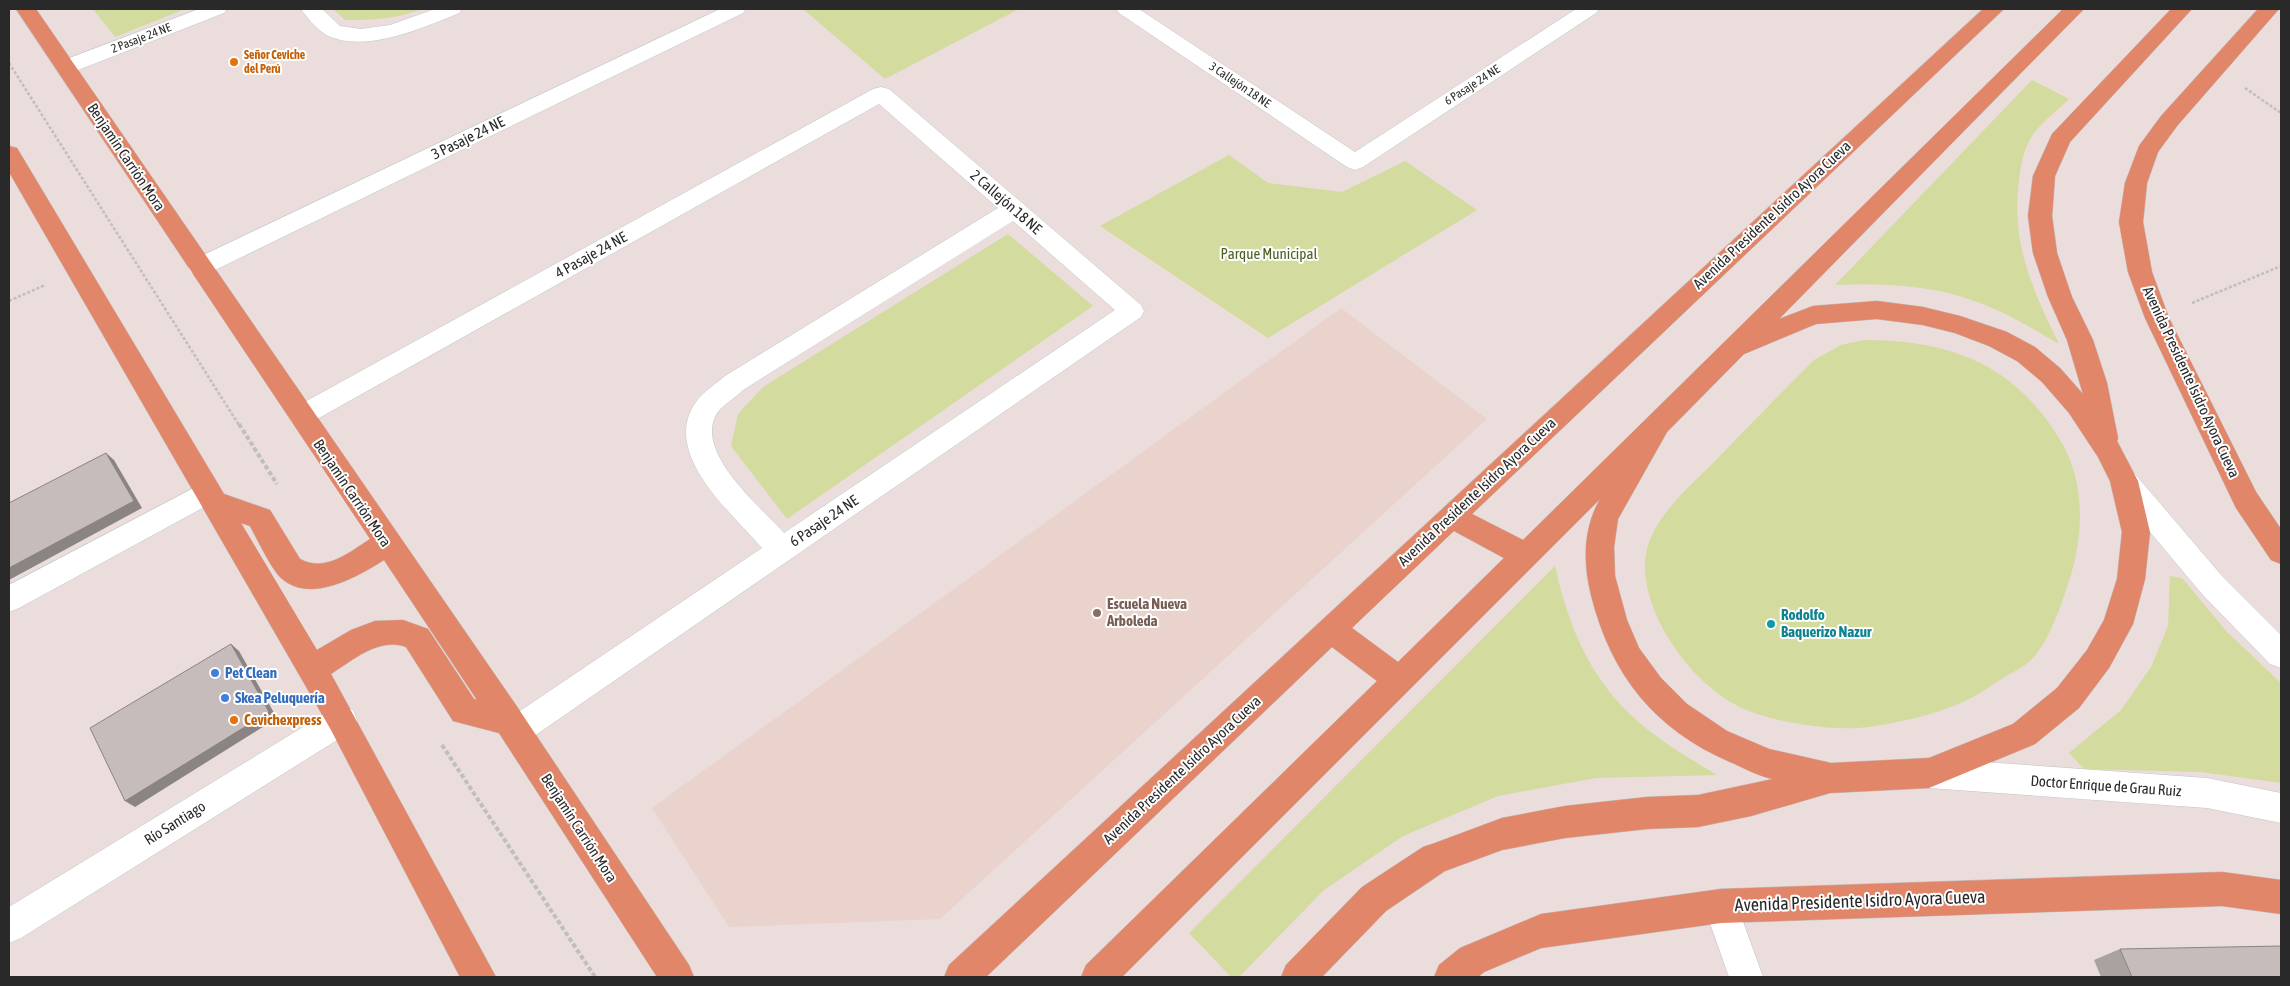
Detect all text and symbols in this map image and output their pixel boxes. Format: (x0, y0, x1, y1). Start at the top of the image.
street label: 2 Pasaje 24 NE (109, 20, 173, 56)
place label: Señor Ceviche del Perú (244, 48, 306, 76)
marker: Señor Ceviche del Perú (228, 56, 240, 68)
street label: 3 Callejón 18 NE (1207, 59, 1273, 111)
street label: 6 Pasaje 24 NE (1442, 62, 1502, 108)
street label: Benjamín Carrión Mora (84, 100, 169, 214)
street label: 3 Pasaje 24 NE (428, 112, 508, 163)
street label: Avenida Presidente Isidro Ayora Cueva (1689, 137, 1854, 292)
street label: 2 Callejón 18 NE (967, 166, 1046, 238)
street label: 4 Pasaje 24 NE (552, 228, 630, 281)
park label: Parque Municipal (1221, 245, 1317, 262)
street label: Avenida Presidente Isidro Ayora Cueva (2140, 283, 2243, 480)
street label: Avenida Presidente Isidro Ayora Cueva (1394, 414, 1559, 569)
street label: Benjamín Carrión Mora (310, 436, 395, 550)
street label: 6 Pasaje 24 NE (786, 491, 862, 550)
place label: Escuela Nueva Arboleda (1106, 595, 1187, 629)
place label: Rodolfo Baquerizo Nazur (1781, 606, 1872, 640)
marker: Escuela Nueva Arboleda (1091, 607, 1103, 619)
marker: Rodolfo Baquerizo Nazur (1765, 618, 1777, 630)
place label: Pet Clean (225, 664, 277, 681)
marker: Pet Clean (209, 667, 221, 679)
place label: Skea Peluquería (235, 689, 325, 706)
marker: Skea Peluquería (219, 692, 231, 704)
street label: Avenida Presidente Isidro Ayora Cueva (1099, 692, 1264, 847)
place label: Cevichexpress (244, 711, 322, 728)
marker: Cevichexpress (228, 714, 240, 726)
street label: Benjamín Carrión Mora (538, 770, 621, 885)
street label: Doctor Enrique de Grau Ruiz (2030, 772, 2183, 799)
street label: Río Santiago (141, 797, 208, 848)
street label: Avenida Presidente Isidro Ayora Cueva (1734, 886, 1986, 915)

